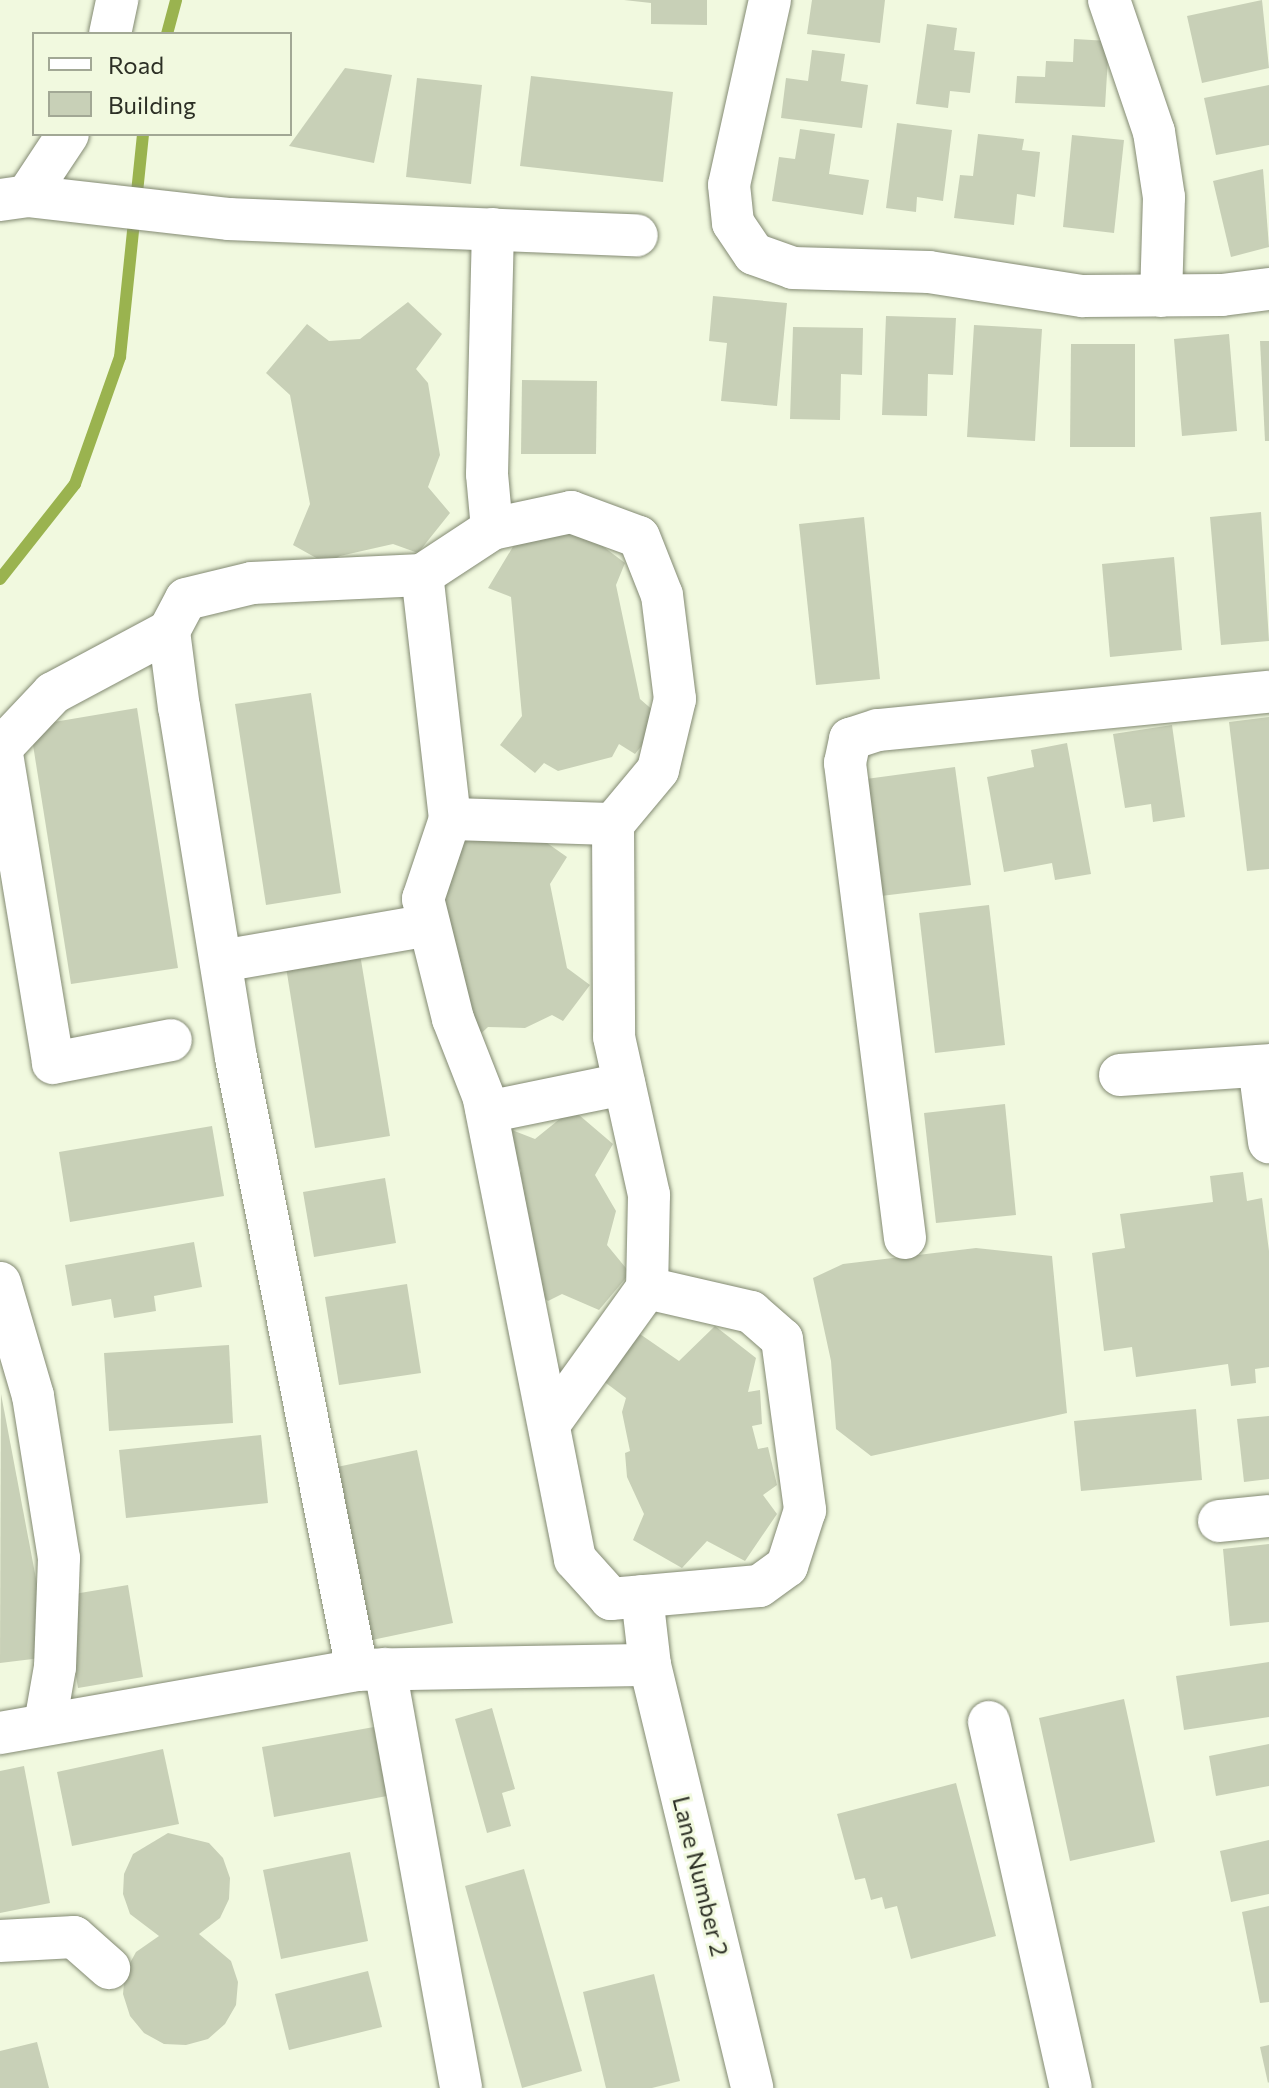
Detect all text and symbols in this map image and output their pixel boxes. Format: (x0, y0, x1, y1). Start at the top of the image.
legend (32, 32, 292, 136)
text: Road (108, 50, 164, 79)
text: Building (108, 90, 196, 119)
street label: Lane Number 2 (667, 1793, 735, 1959)

